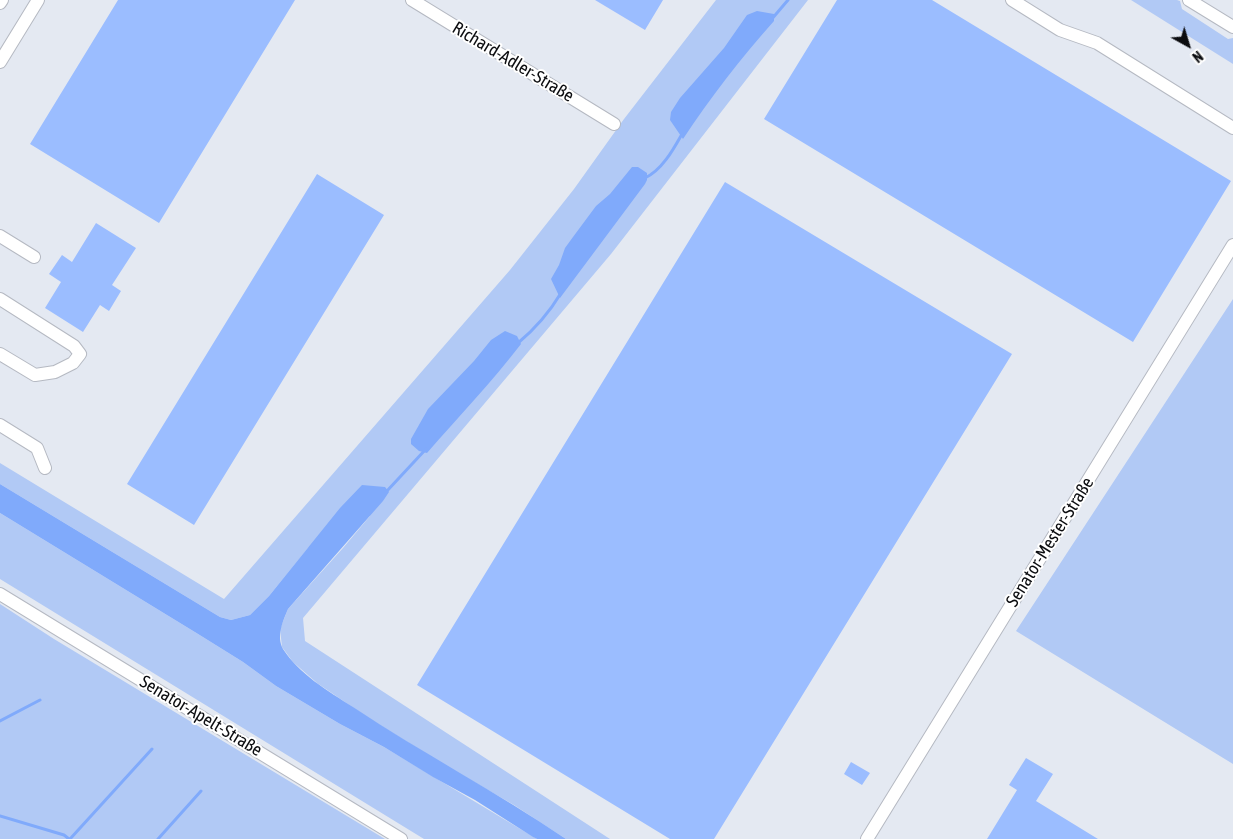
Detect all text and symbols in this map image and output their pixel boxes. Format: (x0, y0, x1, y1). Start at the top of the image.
street label: Richard-Adler-Straße (448, 17, 578, 107)
north arrow (1163, 20, 1213, 70)
text: N (1189, 48, 1206, 65)
street label: Senator-Mester-Straße (1002, 473, 1098, 611)
street label: Senator-Apelt-Straße (136, 671, 266, 761)

